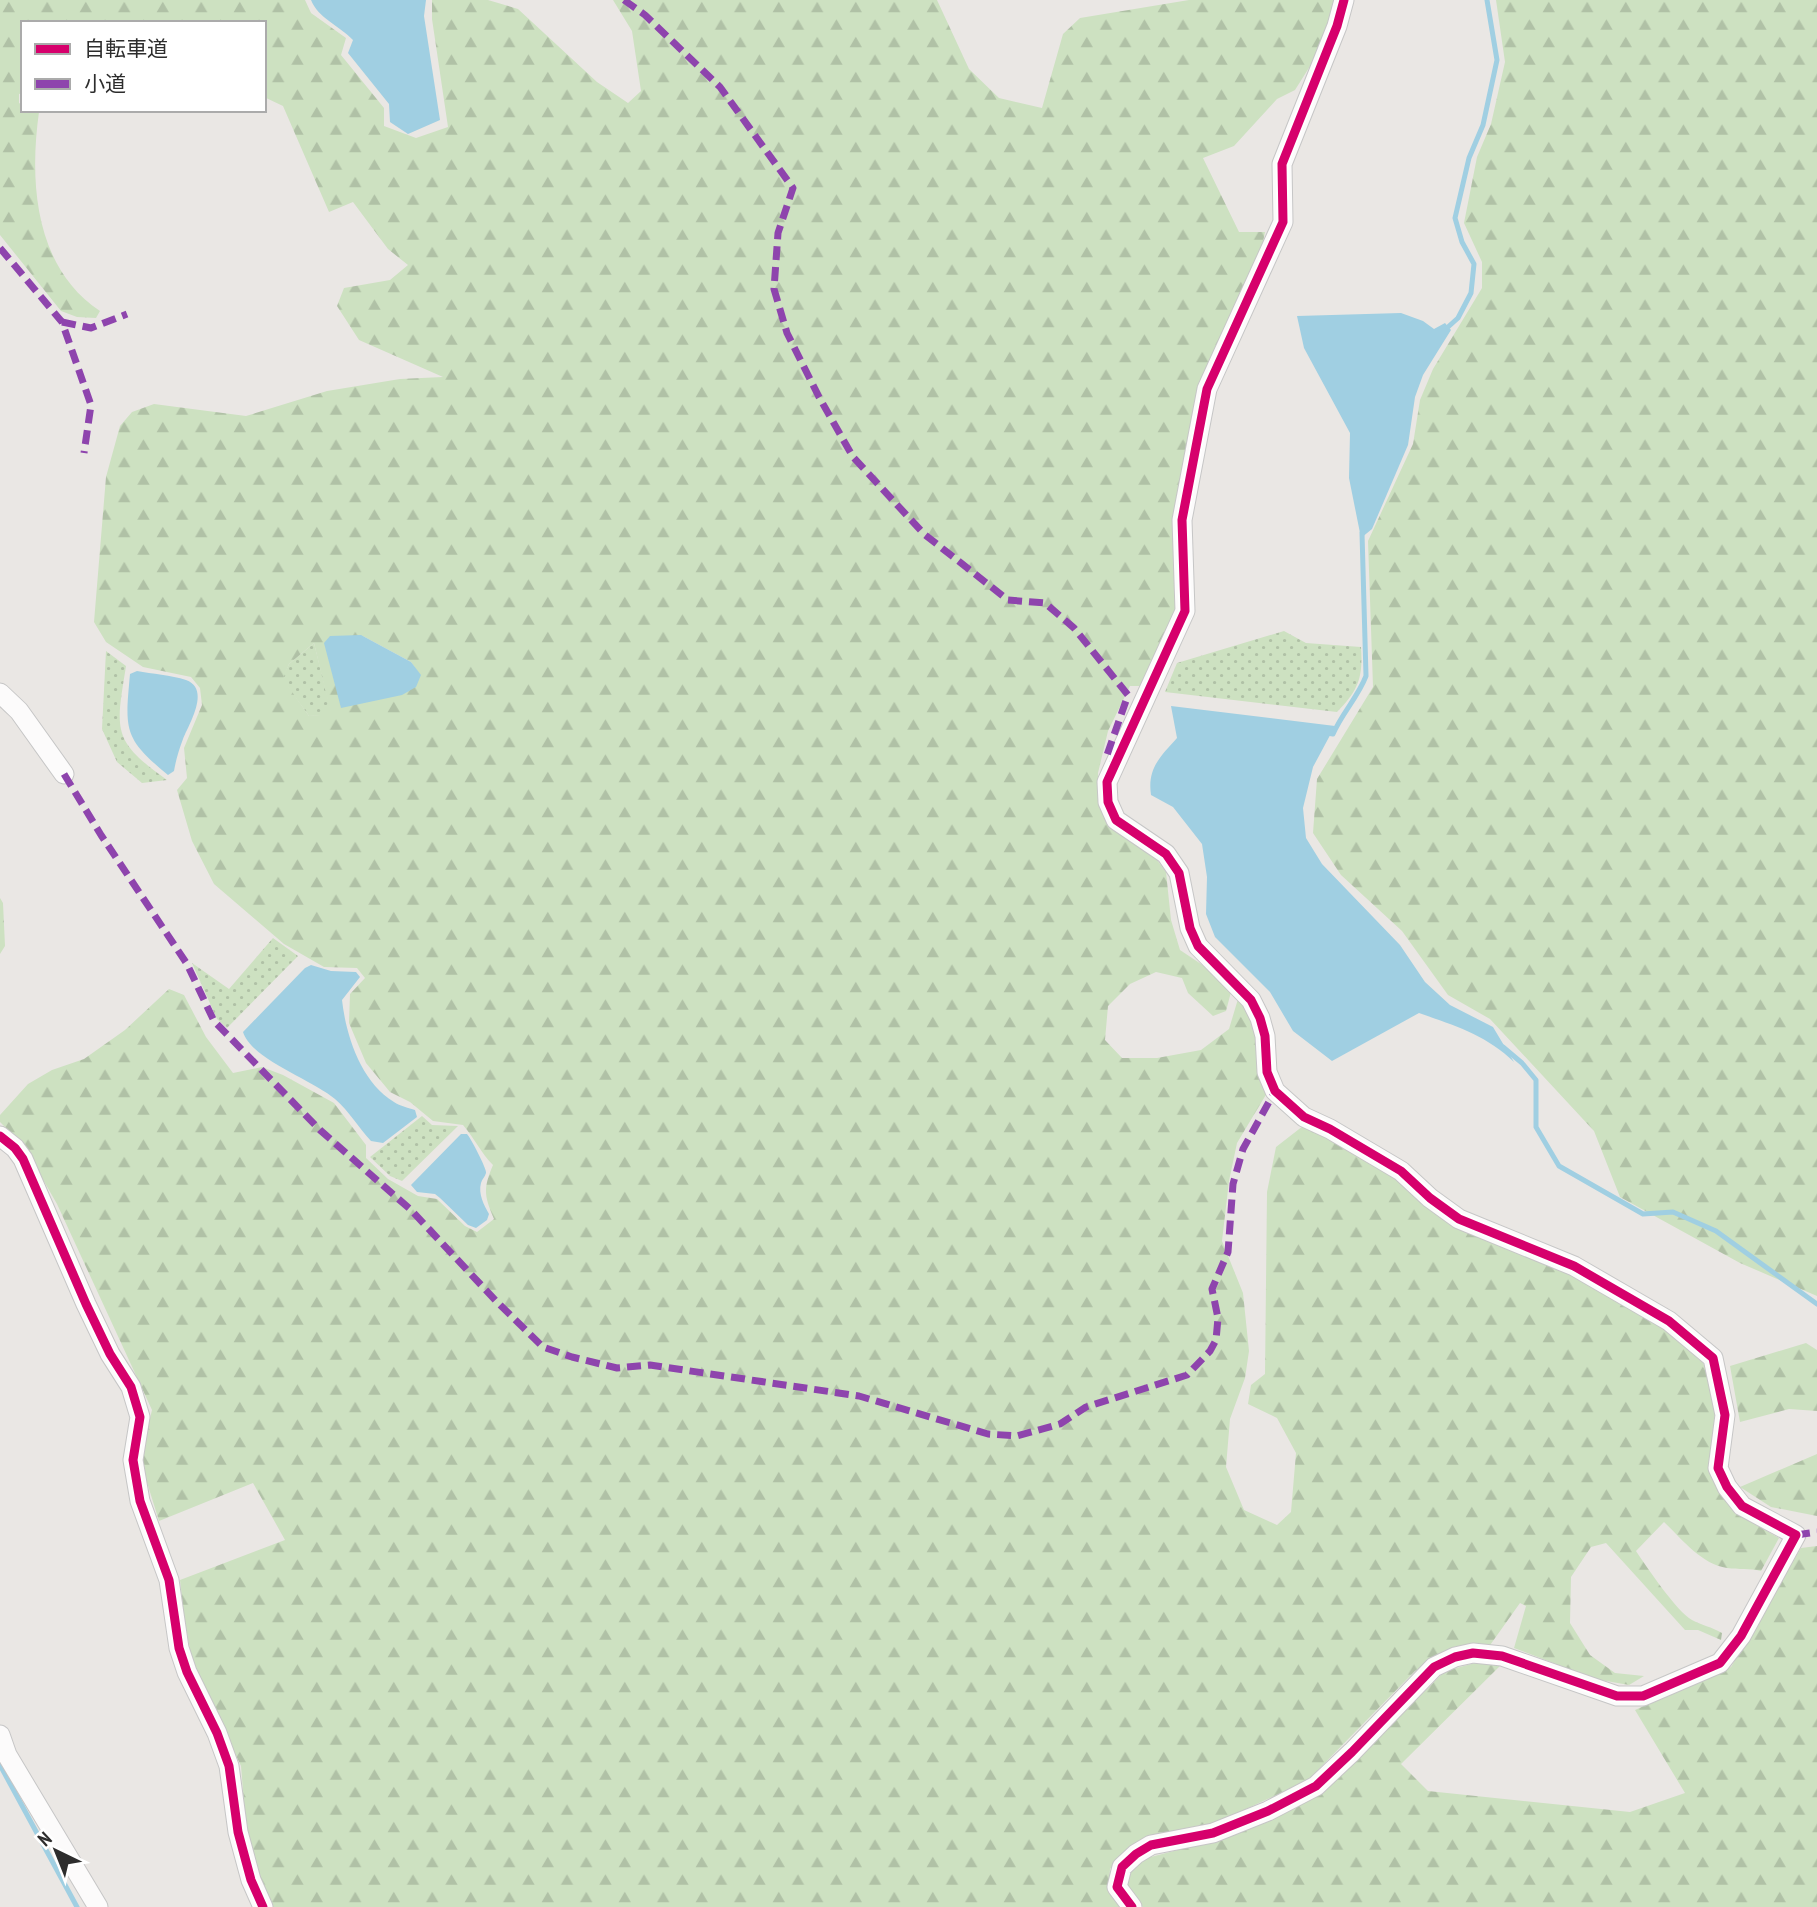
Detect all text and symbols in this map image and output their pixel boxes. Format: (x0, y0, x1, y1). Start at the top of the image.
legend (21, 21, 266, 112)
text: 自転車道 (84, 35, 168, 62)
text: 小道 (84, 70, 126, 97)
north arrow (21, 1816, 91, 1886)
text: N (32, 1826, 56, 1851)

